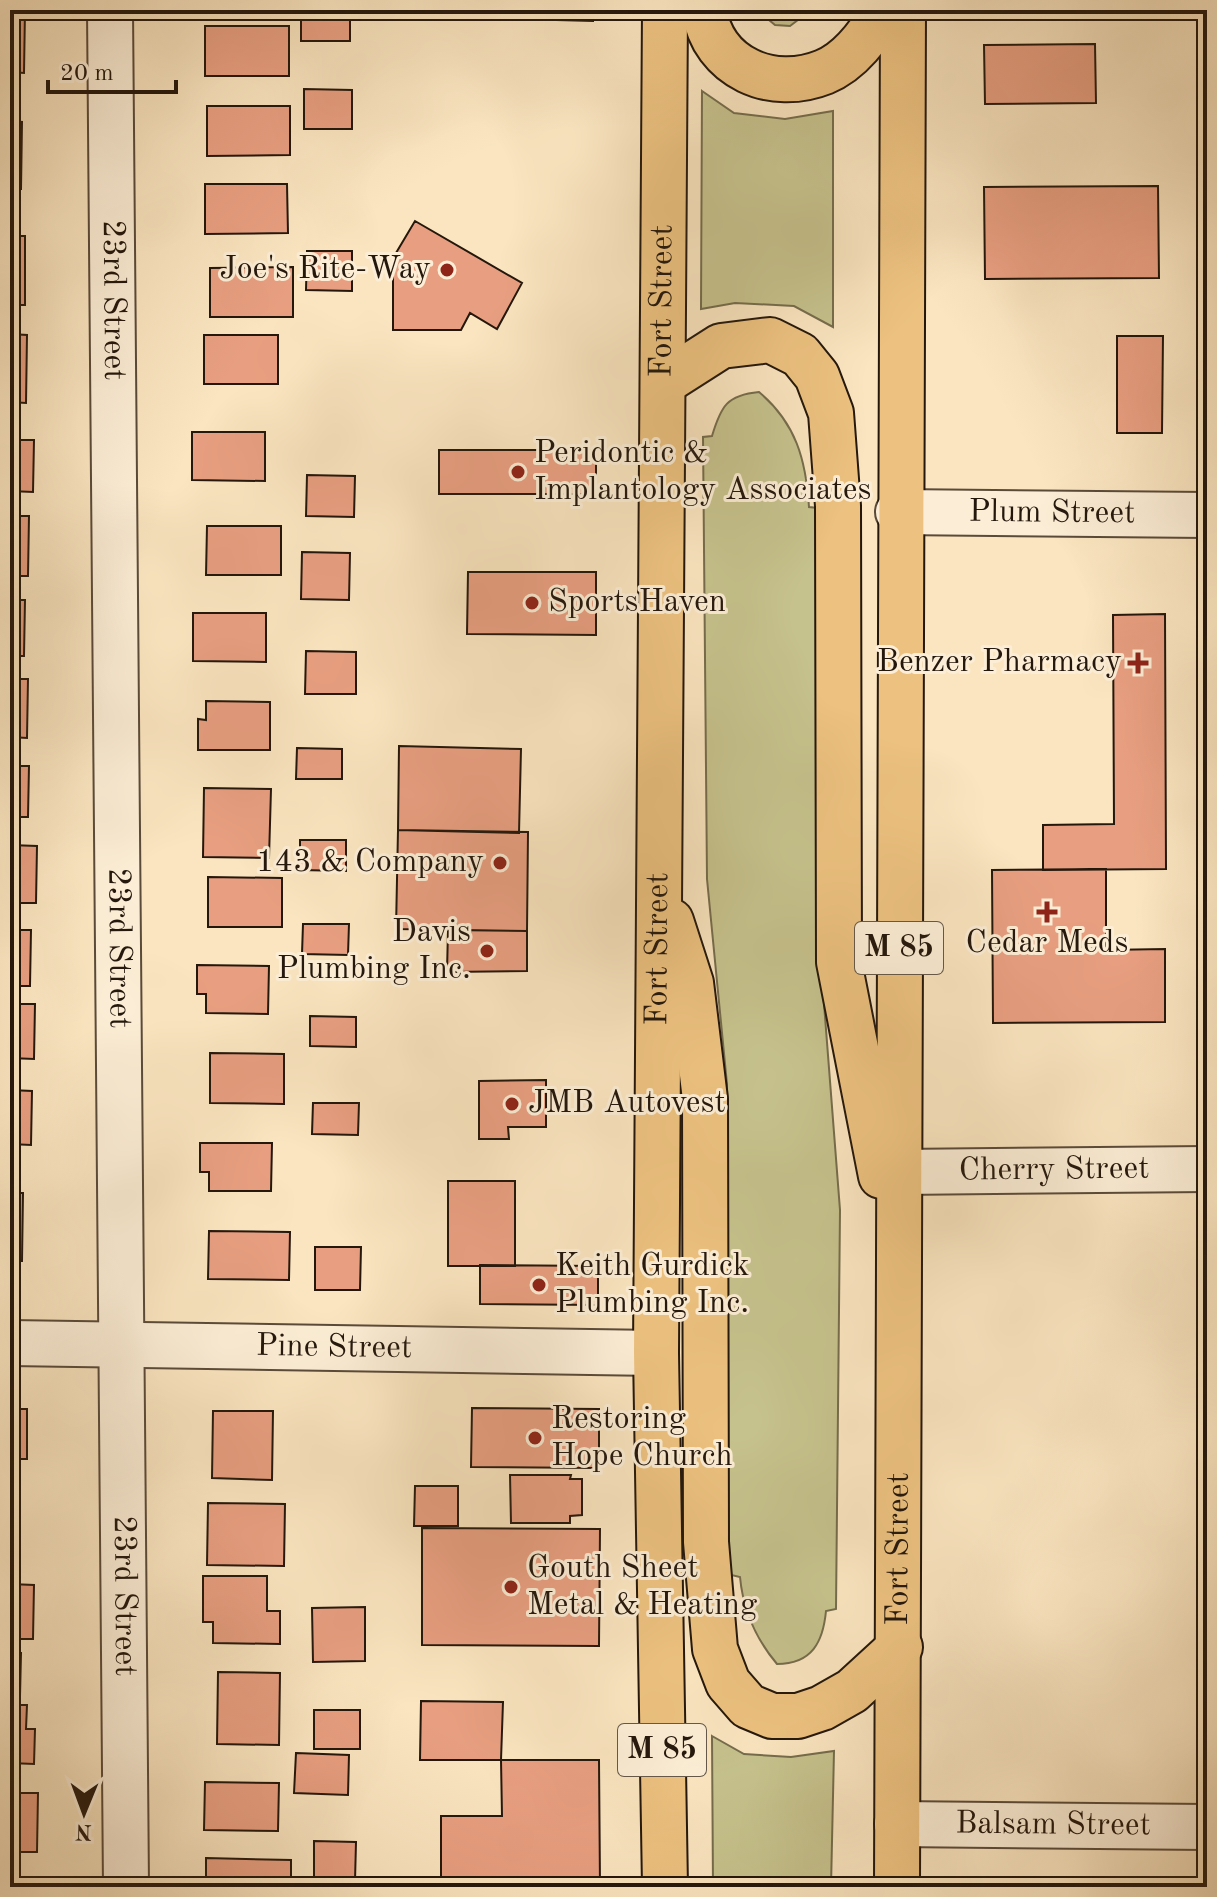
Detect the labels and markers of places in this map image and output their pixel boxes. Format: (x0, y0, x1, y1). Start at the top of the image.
place label: Joe's Rite-Way (219, 254, 431, 286)
marker: Joe's Rite-Way (438, 261, 456, 279)
place label: Peridontic & Implantology Associates (534, 438, 871, 507)
marker: Peridontic & Implantology Associates (509, 463, 527, 481)
place label: SportsHaven (548, 587, 726, 619)
marker: SportsHaven (523, 594, 541, 612)
place label: Benzer Pharmacy (877, 647, 1122, 679)
marker: Benzer Pharmacy (1129, 654, 1147, 672)
place label: 143 & Company (256, 847, 484, 879)
marker: 143 & Company (491, 854, 509, 872)
marker: Cedar Meds (1038, 903, 1056, 921)
place label: Davis Plumbing Inc. (277, 917, 471, 986)
place label: Cedar Meds (966, 928, 1128, 960)
marker: Davis Plumbing Inc. (478, 942, 496, 960)
place label: JMB Autovest (528, 1088, 726, 1120)
marker: JMB Autovest (503, 1095, 521, 1113)
place label: Keith Gurdick Plumbing Inc. (555, 1251, 749, 1320)
marker: Keith Gurdick Plumbing Inc. (530, 1276, 548, 1294)
place label: Restoring Hope Church (551, 1404, 733, 1473)
marker: Restoring Hope Church (526, 1429, 544, 1447)
place label: Gouth Sheet Metal & Heating (527, 1553, 757, 1622)
marker: Gouth Sheet Metal & Heating (502, 1578, 520, 1596)

